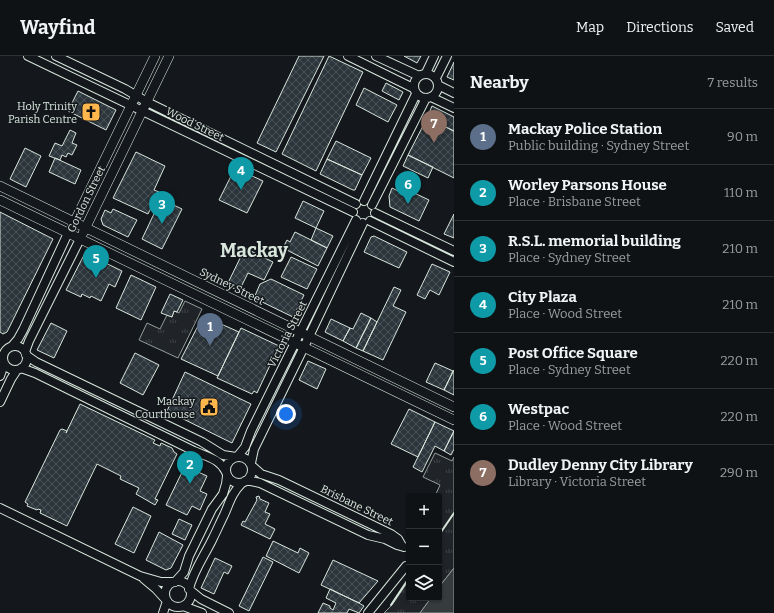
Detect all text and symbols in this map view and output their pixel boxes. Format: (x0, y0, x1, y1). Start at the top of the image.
text: Wayfind (20, 16, 96, 39)
text: Map (576, 19, 604, 36)
text: Directions (626, 19, 694, 36)
text: Saved (716, 19, 754, 36)
text: Nearby (470, 72, 529, 93)
text: 7 results (708, 75, 758, 90)
place label: Holy Trinity Parish Centre (8, 100, 77, 126)
church icon: Holy Trinity Parish Centre (80, 101, 102, 123)
street label: Wood Street (164, 105, 226, 144)
pin: 7 (421, 110, 447, 143)
text: Mackay Police Station (508, 120, 662, 138)
text: 1 (480, 129, 486, 144)
text: 90 m (727, 129, 758, 144)
text: Public building · Sydney Street (508, 138, 689, 153)
pin: 4 (228, 157, 254, 190)
street label: Gordon Street (65, 164, 108, 234)
pin: 6 (395, 171, 421, 204)
text: Worley Parsons House (508, 176, 667, 194)
text: 2 (479, 185, 487, 200)
text: 110 m (724, 185, 758, 200)
pin: 3 (149, 191, 175, 224)
text: Place · Brisbane Street (508, 194, 641, 209)
text: R.S.L. memorial building (508, 232, 681, 250)
district label: Mackay (220, 239, 289, 262)
text: 3 (479, 241, 487, 256)
text: 210 m (722, 241, 758, 256)
pin: 5 (83, 245, 109, 278)
text: Place · Sydney Street (508, 250, 631, 265)
street label: Sydney Street (197, 265, 266, 308)
text: City Plaza (508, 288, 577, 306)
text: 4 (479, 297, 487, 312)
text: 210 m (722, 297, 758, 312)
street label: Victoria Street (265, 299, 310, 370)
text: Place · Wood Street (508, 306, 622, 321)
pin: 1 (197, 313, 223, 346)
text: Post Office Square (508, 344, 638, 362)
text: 5 (479, 353, 487, 368)
text: 220 m (721, 353, 758, 368)
text: Place · Sydney Street (508, 362, 631, 377)
place label: Mackay Courthouse (135, 395, 195, 421)
public building icon: Mackay Courthouse (198, 396, 220, 418)
text: Westpac (508, 400, 569, 418)
your location (276, 404, 296, 424)
text: 6 (479, 409, 487, 424)
text: 220 m (721, 409, 758, 424)
text: Place · Wood Street (508, 418, 622, 433)
pin: 2 (177, 451, 203, 484)
text: Dudley Denny City Library (508, 456, 693, 474)
text: 7 (480, 465, 487, 480)
text: 290 m (720, 465, 758, 480)
text: Library · Victoria Street (508, 474, 646, 489)
street label: Brisbane Street (319, 482, 395, 529)
map controls (406, 493, 442, 601)
button: + (406, 493, 442, 529)
button: − (406, 529, 442, 565)
button: layers (406, 565, 442, 601)

